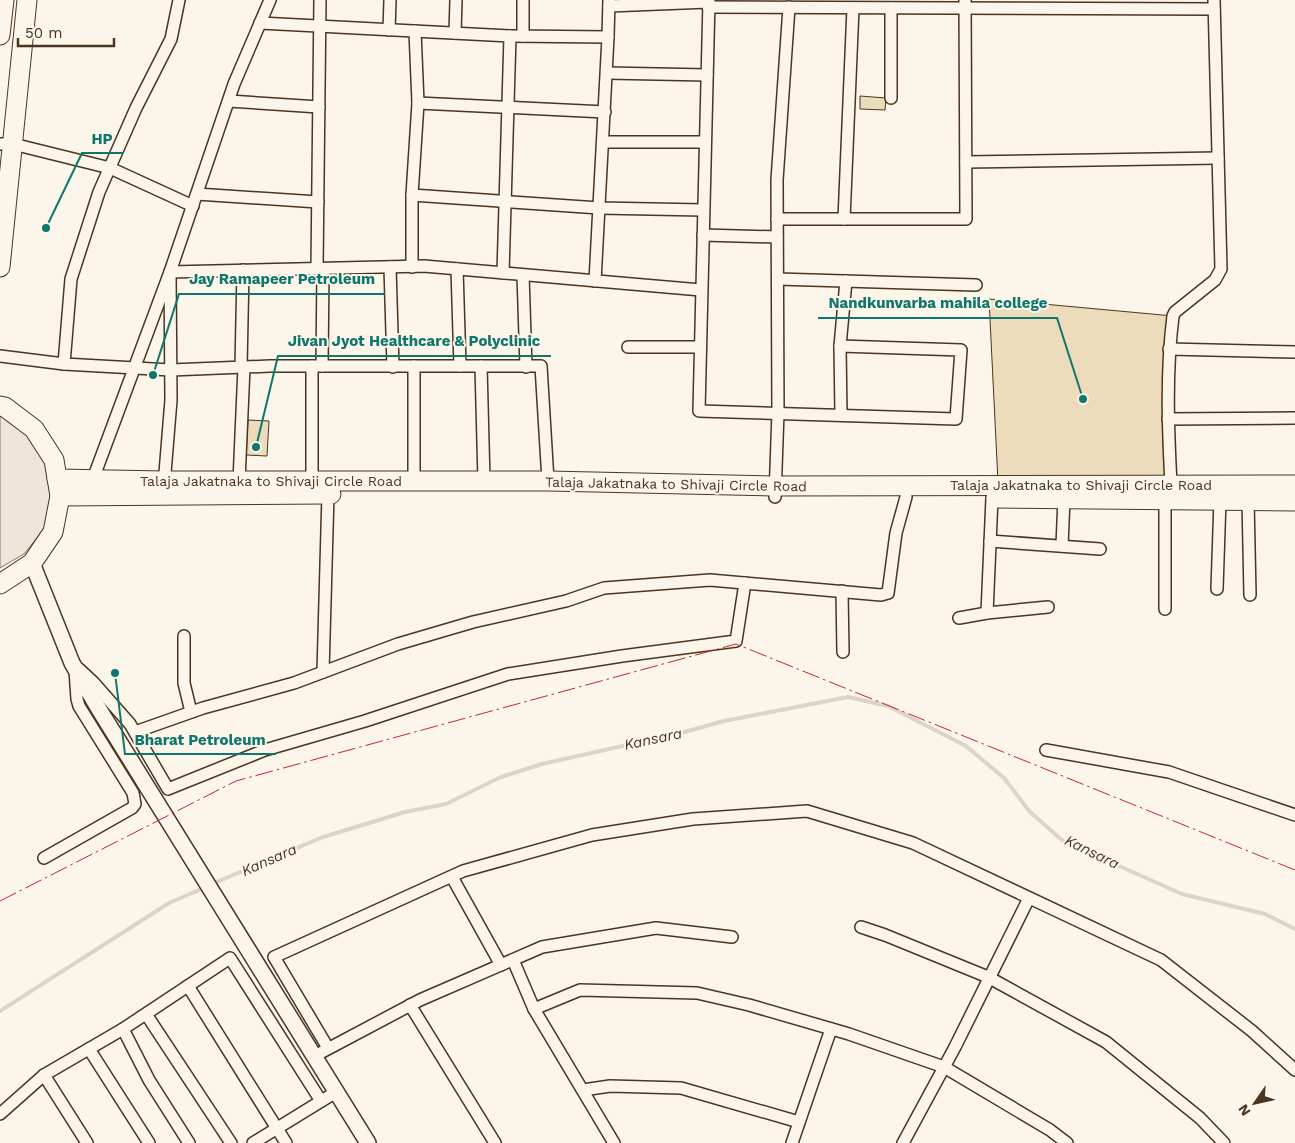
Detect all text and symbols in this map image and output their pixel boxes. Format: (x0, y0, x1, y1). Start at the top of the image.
scale bar (18, 15, 114, 47)
text: 50 m (25, 24, 62, 42)
callout: HP (82, 123, 123, 153)
text: HP (91, 130, 113, 148)
callout: Jay Ramapeer Petroleum (179, 264, 385, 294)
text: Jay Ramapeer Petroleum (189, 270, 375, 288)
callout: Nandkunvarba mahila college (818, 288, 1057, 318)
text: Nandkunvarba mahila college (828, 294, 1048, 312)
callout: Jivan Jyot Healthcare & Polyclinic (278, 326, 551, 356)
text: Jivan Jyot Healthcare & Polyclinic (288, 332, 541, 350)
street label: Talaja Jakatnaka to Shivaji Circle Road (140, 473, 402, 489)
street label: Talaja Jakatnaka to Shivaji Circle Road (545, 474, 807, 494)
street label: Talaja Jakatnaka to Shivaji Circle Road (950, 477, 1212, 493)
callout: Bharat Petroleum (125, 724, 276, 754)
water label: Kansara (622, 724, 684, 754)
text: Bharat Petroleum (134, 731, 266, 749)
water label: Kansara (1062, 831, 1122, 873)
water label: Kansara (239, 840, 299, 880)
north arrow (1230, 1078, 1280, 1128)
text: N (1235, 1101, 1254, 1119)

